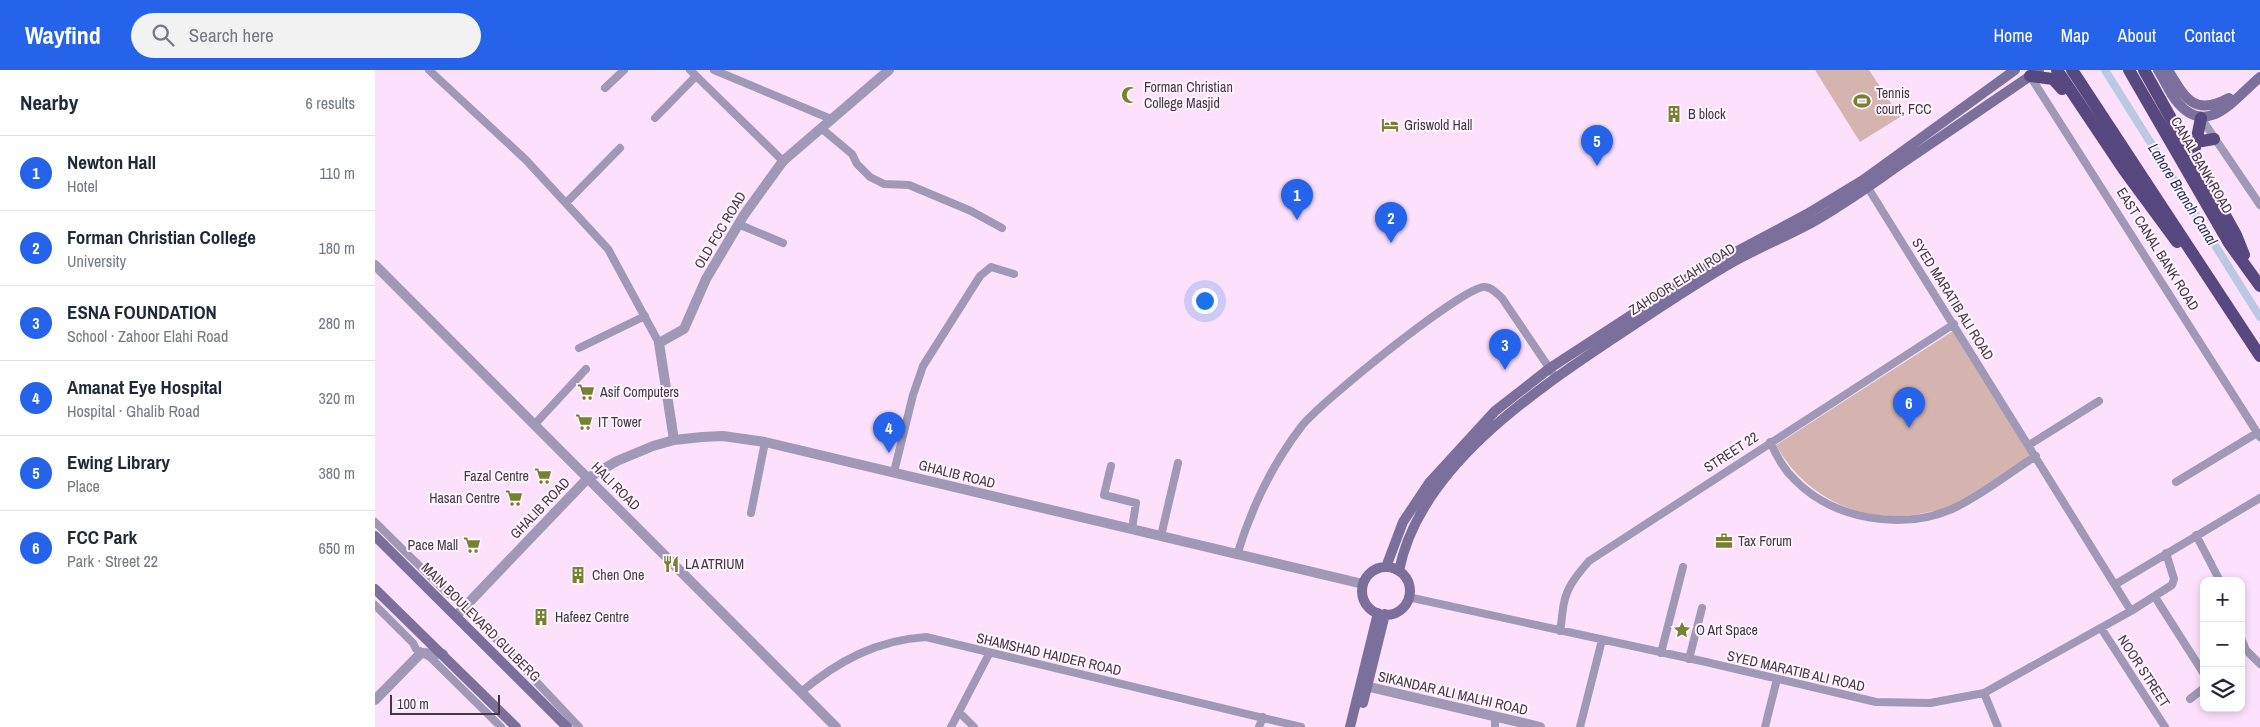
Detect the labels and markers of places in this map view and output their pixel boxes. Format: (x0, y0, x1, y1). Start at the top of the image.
place label: Forman Christian College Masjid (1144, 78, 1233, 112)
place label: Tennis court, FCC (1876, 84, 1932, 118)
mosque icon: Forman Christian College Masjid (1120, 85, 1140, 105)
sports icon: Tennis court, FCC (1852, 91, 1872, 111)
building icon: B block (1664, 104, 1684, 124)
place label: B block (1688, 105, 1726, 123)
hotel icon: Griswold Hall (1380, 115, 1400, 135)
place label: Griswold Hall (1404, 116, 1472, 134)
pin: 5 (1581, 125, 1613, 166)
pin: 1 (1281, 179, 1313, 220)
pin: 2 (1375, 202, 1407, 243)
pin: 3 (1489, 329, 1521, 370)
supermarket icon: Asif Computers (576, 382, 596, 402)
place label: Asif Computers (599, 383, 679, 401)
pin: 6 (1893, 387, 1925, 428)
supermarket icon: IT Tower (574, 412, 594, 432)
pin: 4 (873, 412, 905, 453)
place label: IT Tower (598, 413, 642, 431)
supermarket icon: Fazal Centre (533, 466, 553, 486)
place label: Fazal Centre (464, 467, 529, 485)
supermarket icon: Hasan Centre (504, 488, 524, 508)
place label: Hasan Centre (429, 489, 500, 507)
office icon: Tax Forum (1714, 531, 1734, 551)
place label: Tax Forum (1738, 532, 1792, 550)
supermarket icon: Pace Mall (462, 535, 482, 555)
place label: Pace Mall (408, 536, 458, 554)
restaurant icon: LA ATRIUM (661, 554, 681, 574)
place label: LA ATRIUM (685, 555, 744, 573)
building icon: Chen One (568, 565, 588, 585)
place label: Chen One (592, 566, 644, 584)
building icon: Hafeez Centre (531, 607, 551, 627)
place label: Hafeez Centre (555, 608, 629, 626)
place icon: O Art Space (1672, 620, 1692, 640)
place label: O Art Space (1696, 621, 1758, 639)

